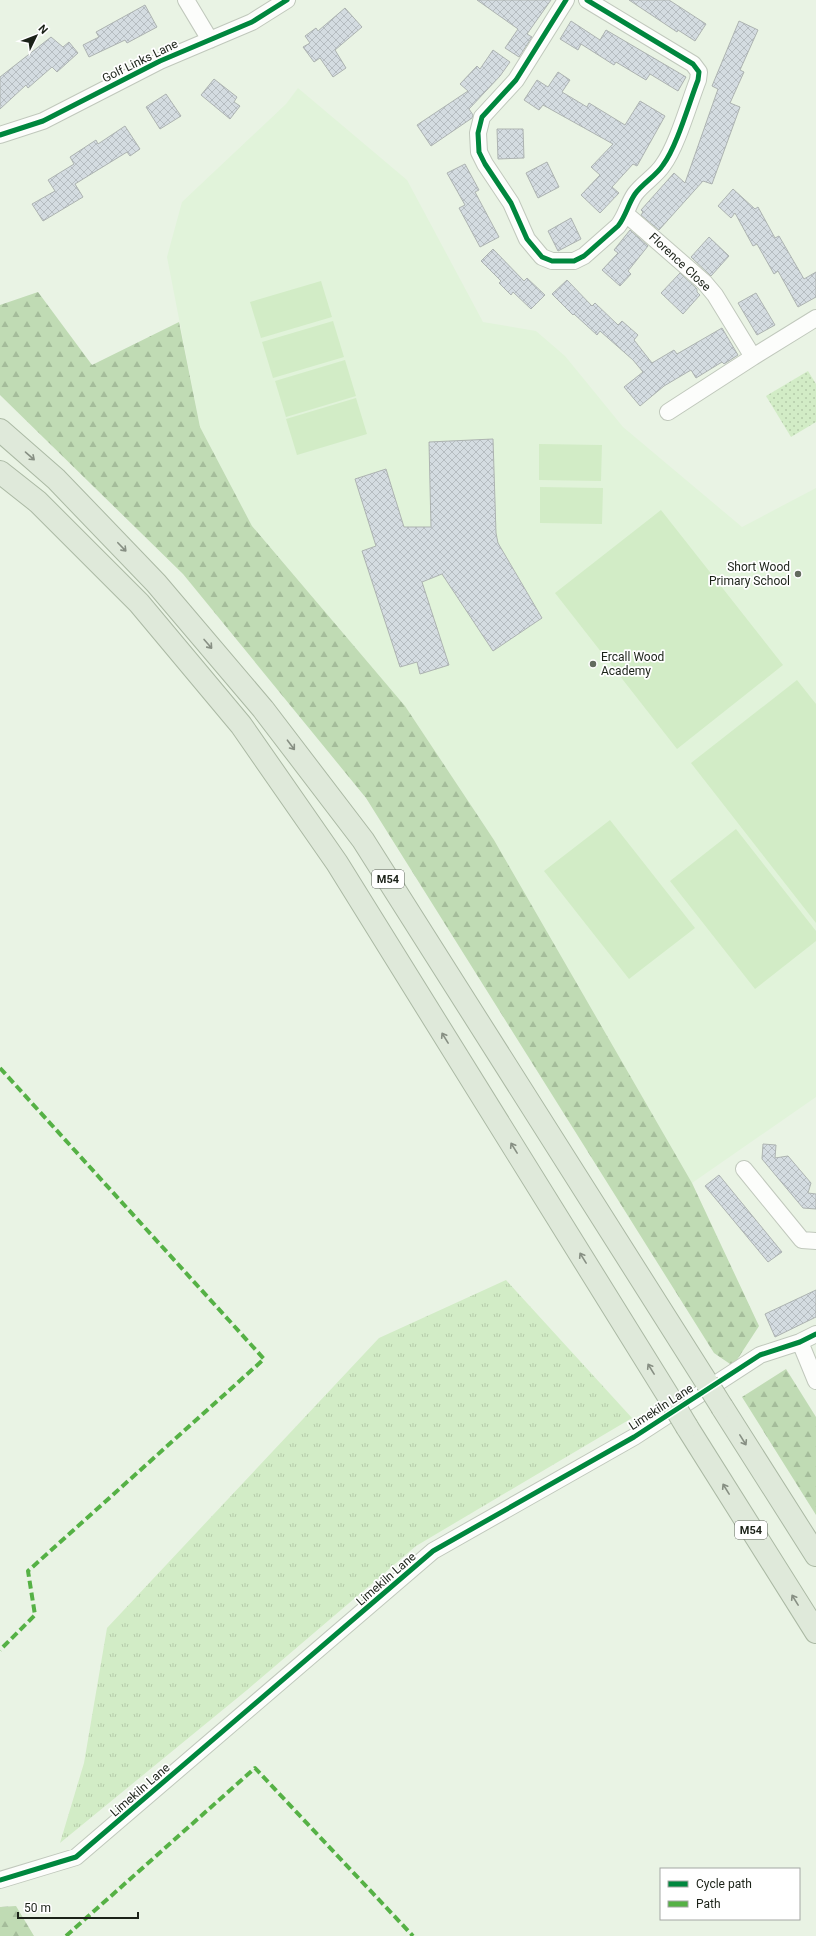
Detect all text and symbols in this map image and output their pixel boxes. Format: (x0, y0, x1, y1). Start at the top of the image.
north arrow (16, 16, 56, 56)
text: N (36, 22, 51, 37)
street label: Golf Links Lane (100, 37, 180, 85)
street label: Florence Close (646, 230, 714, 294)
one-way arrow (24, 451, 34, 460)
one-way arrow (117, 542, 127, 552)
place label: Short Wood Primary School (709, 560, 790, 588)
marker: Short Wood Primary School (793, 569, 803, 579)
one-way arrow (204, 639, 213, 650)
place label: Ercall Wood Academy (601, 650, 664, 678)
marker: Ercall Wood Academy (588, 659, 598, 669)
one-way arrow (287, 739, 295, 750)
road number: M54 (372, 870, 404, 888)
one-way arrow (441, 1032, 449, 1044)
one-way arrow (510, 1143, 518, 1154)
one-way arrow (578, 1253, 587, 1264)
one-way arrow (647, 1363, 655, 1375)
street label: Limekiln Lane (626, 1381, 696, 1433)
one-way arrow (740, 1434, 748, 1446)
one-way arrow (722, 1484, 730, 1495)
road number: M54 (735, 1521, 767, 1539)
street label: Limekiln Lane (354, 1550, 418, 1608)
one-way arrow (791, 1594, 799, 1605)
street label: Limekiln Lane (108, 1761, 172, 1819)
legend (660, 1868, 800, 1920)
text: Cycle path (696, 1877, 752, 1891)
scale bar (18, 1894, 138, 1920)
text: Path (696, 1897, 721, 1911)
text: 50 m (24, 1901, 51, 1915)

